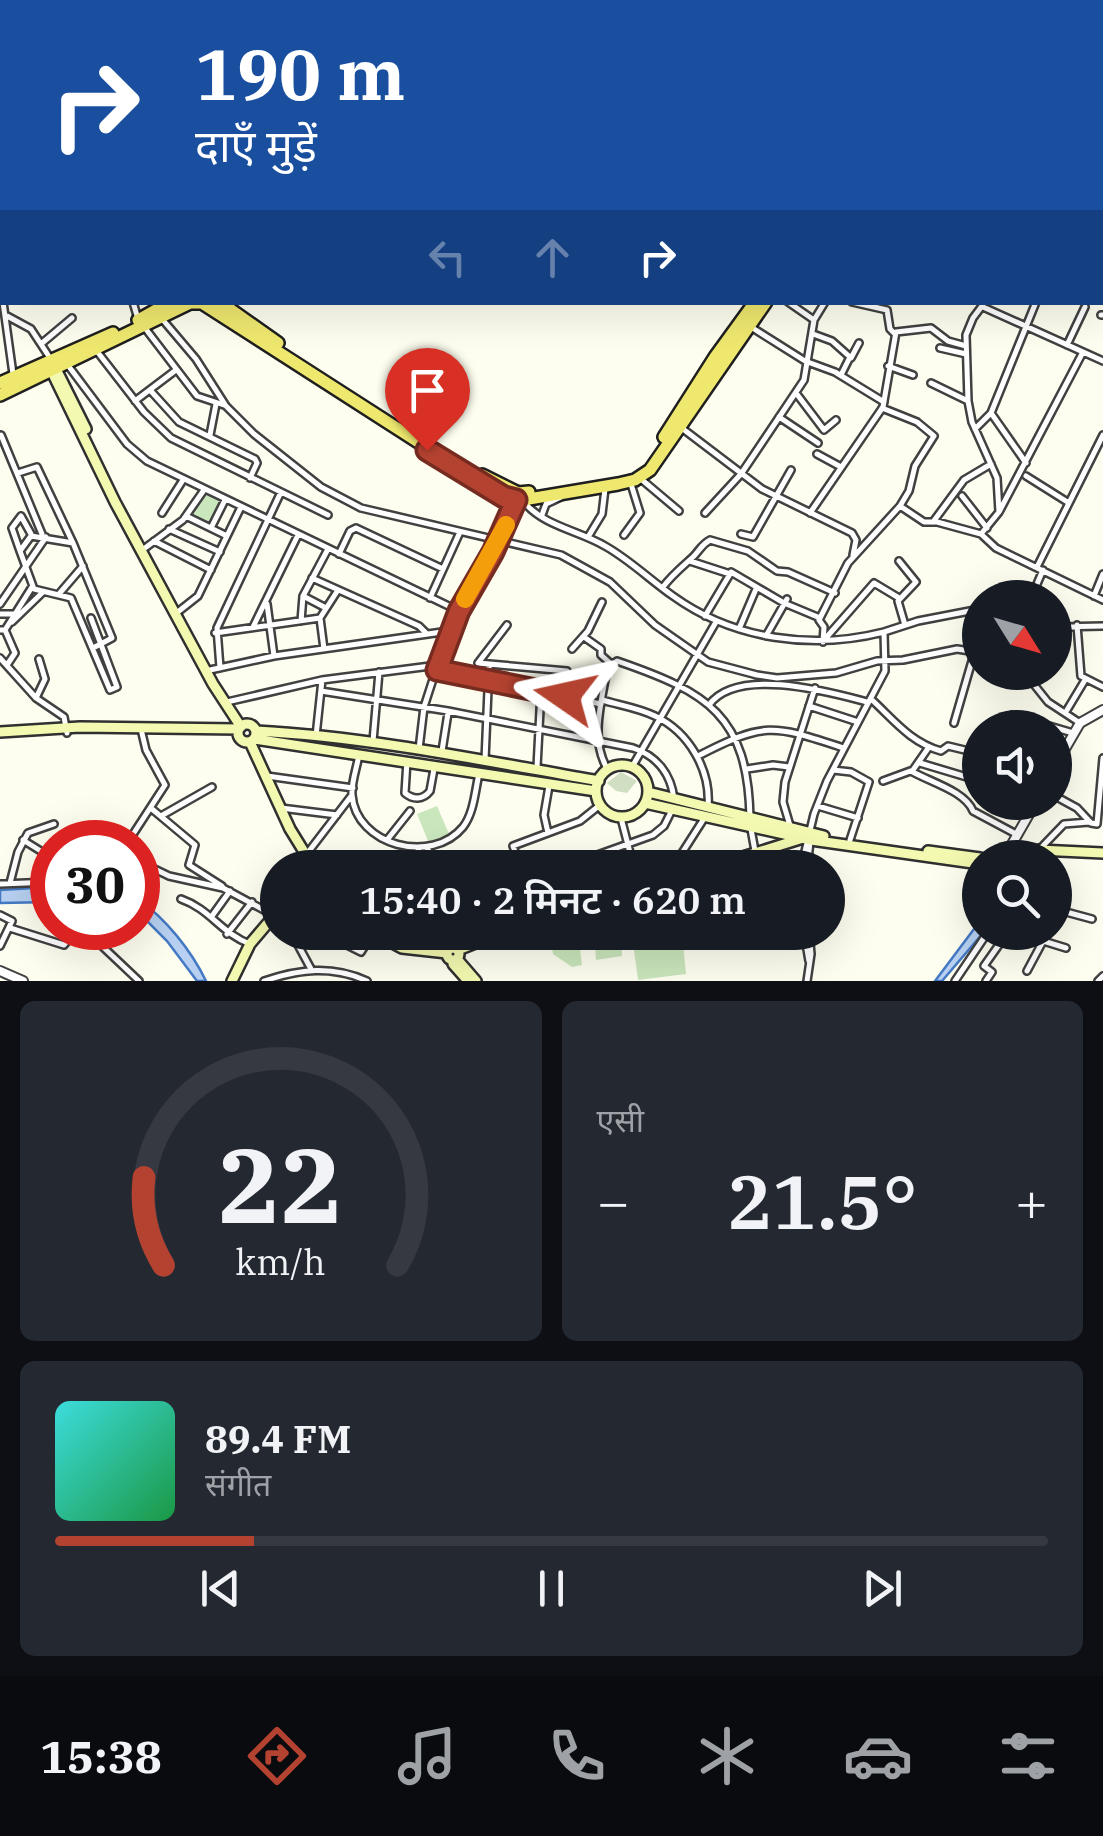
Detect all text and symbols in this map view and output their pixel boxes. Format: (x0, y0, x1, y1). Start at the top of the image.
text: 190 m (195, 28, 405, 119)
icon: right (30, 40, 160, 170)
text: दाएँ मुड़ें (195, 116, 317, 174)
icon: left (420, 230, 475, 285)
icon: ahead (525, 230, 580, 285)
icon: right (630, 230, 685, 285)
pin (385, 348, 470, 451)
icon: arrive (400, 363, 455, 418)
north arrow (962, 580, 1072, 690)
map controls (962, 580, 1072, 950)
position arrow (513, 644, 617, 748)
button: sound (962, 710, 1072, 820)
speed limit sign: 30 (30, 820, 160, 950)
button: search (962, 840, 1072, 950)
text: 15:40 · 2 मिनट · 620 m (359, 875, 746, 924)
text: एसी (597, 1099, 644, 1141)
text: 22 (218, 1116, 343, 1252)
text: 21.5° (727, 1152, 918, 1250)
text: − (597, 1166, 630, 1237)
text: + (1015, 1166, 1048, 1237)
text: km/h (236, 1238, 326, 1285)
text: 89.4 FM (205, 1414, 351, 1463)
text: संगीत (205, 1463, 271, 1505)
icon: previous (193, 1561, 248, 1616)
icon: pause (524, 1561, 579, 1616)
icon: next (855, 1561, 910, 1616)
icon: directions (242, 1721, 312, 1791)
icon: music (392, 1721, 462, 1791)
icon: phone (542, 1721, 612, 1791)
icon: climate (692, 1721, 762, 1791)
icon: car (843, 1721, 913, 1791)
icon: filters (993, 1721, 1063, 1791)
text: 15:38 (40, 1727, 162, 1785)

